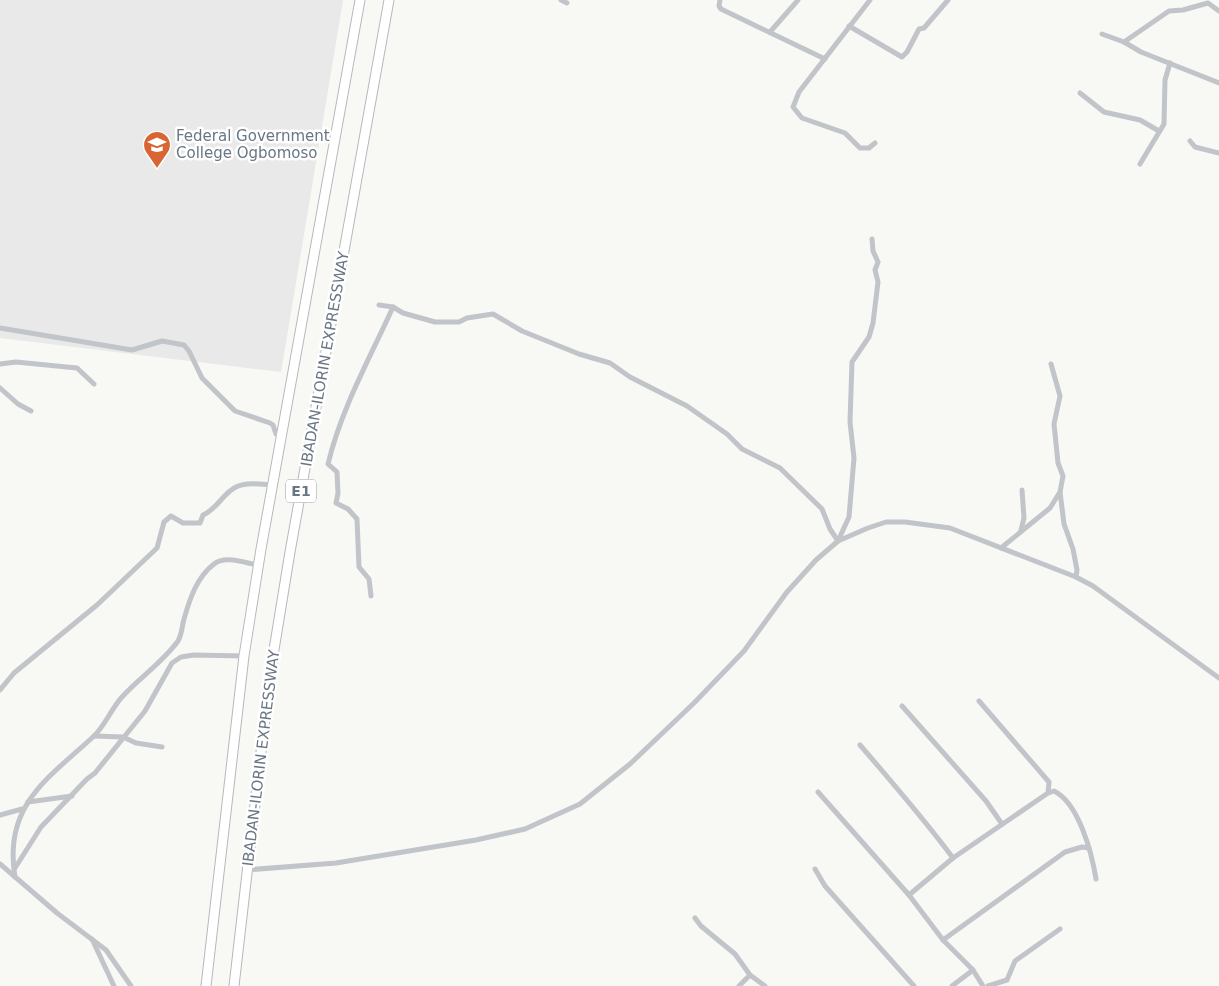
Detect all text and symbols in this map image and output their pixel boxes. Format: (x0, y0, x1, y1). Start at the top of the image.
place label: Federal Government College Ogbomoso (176, 127, 330, 162)
school or university icon: Federal Government College Ogbomoso (142, 130, 172, 169)
street label: IBADAN-ILORIN EXPRESSWAY (297, 249, 353, 468)
road number: E1 (286, 480, 316, 502)
street label: IBADAN-ILORIN EXPRESSWAY (239, 648, 283, 867)

